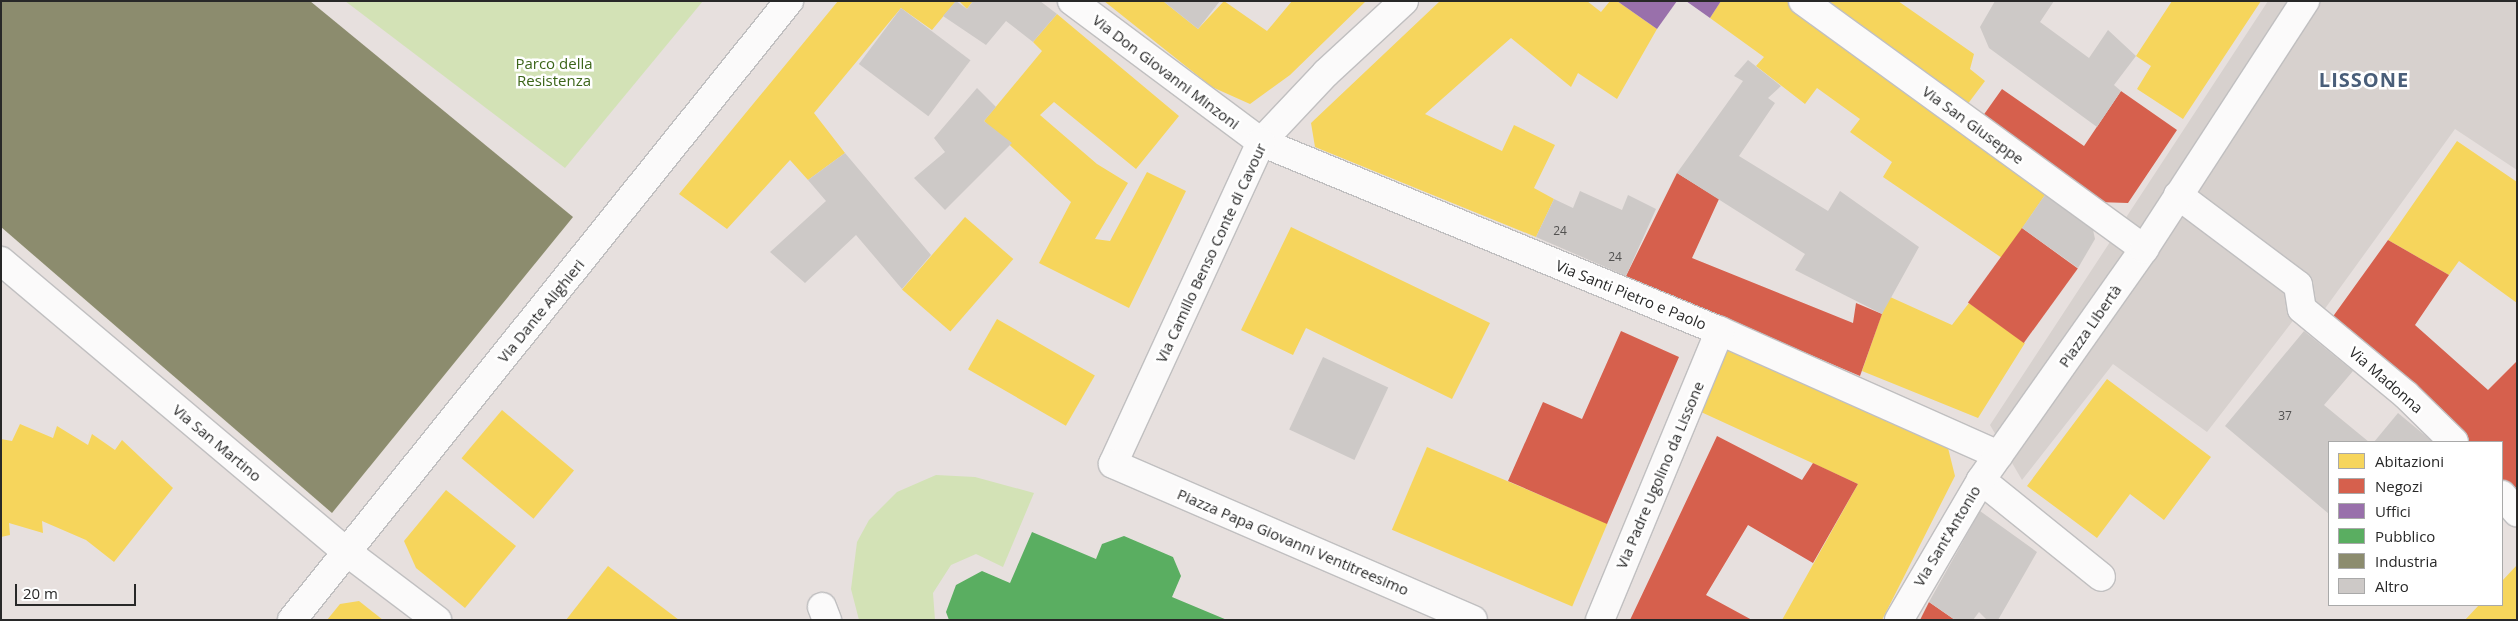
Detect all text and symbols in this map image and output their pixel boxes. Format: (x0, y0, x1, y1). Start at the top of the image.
street label: Via Don Giovanni Minzoni (1089, 11, 1243, 133)
park label: Parco della Resistenza (515, 54, 593, 89)
district label: LISSONE (2318, 67, 2410, 91)
street label: Via San Giuseppe (1919, 82, 2027, 168)
street label: Via Camillo Benso Conte di Cavour (1152, 140, 1270, 366)
house number: 24 (1553, 224, 1567, 238)
house number: 24 (1608, 250, 1622, 264)
street label: Via Dante Alighieri (494, 256, 588, 366)
street label: Via Santi Pietro e Paolo (1553, 257, 1709, 333)
street label: Piazza Libertà (2055, 281, 2125, 371)
street label: Via Madonna (2345, 343, 2427, 417)
street label: Via Padre Ugolino da Lissone (1612, 379, 1708, 571)
street label: Via San Martino (169, 401, 265, 485)
house number: 37 (2278, 409, 2292, 423)
legend (2328, 441, 2503, 606)
text: Abitazioni (2375, 451, 2444, 471)
text: Negozi (2375, 476, 2423, 496)
street label: Via Sant'Antonio (1910, 482, 1984, 590)
street label: Piazza Papa Giovanni Ventitreesimo (1175, 485, 1411, 599)
text: Uffici (2375, 501, 2411, 521)
text: Pubblico (2375, 526, 2435, 546)
text: Industria (2375, 551, 2438, 571)
scale bar (18, 574, 139, 606)
text: Altro (2375, 576, 2409, 596)
text: 20 m (23, 583, 58, 603)

